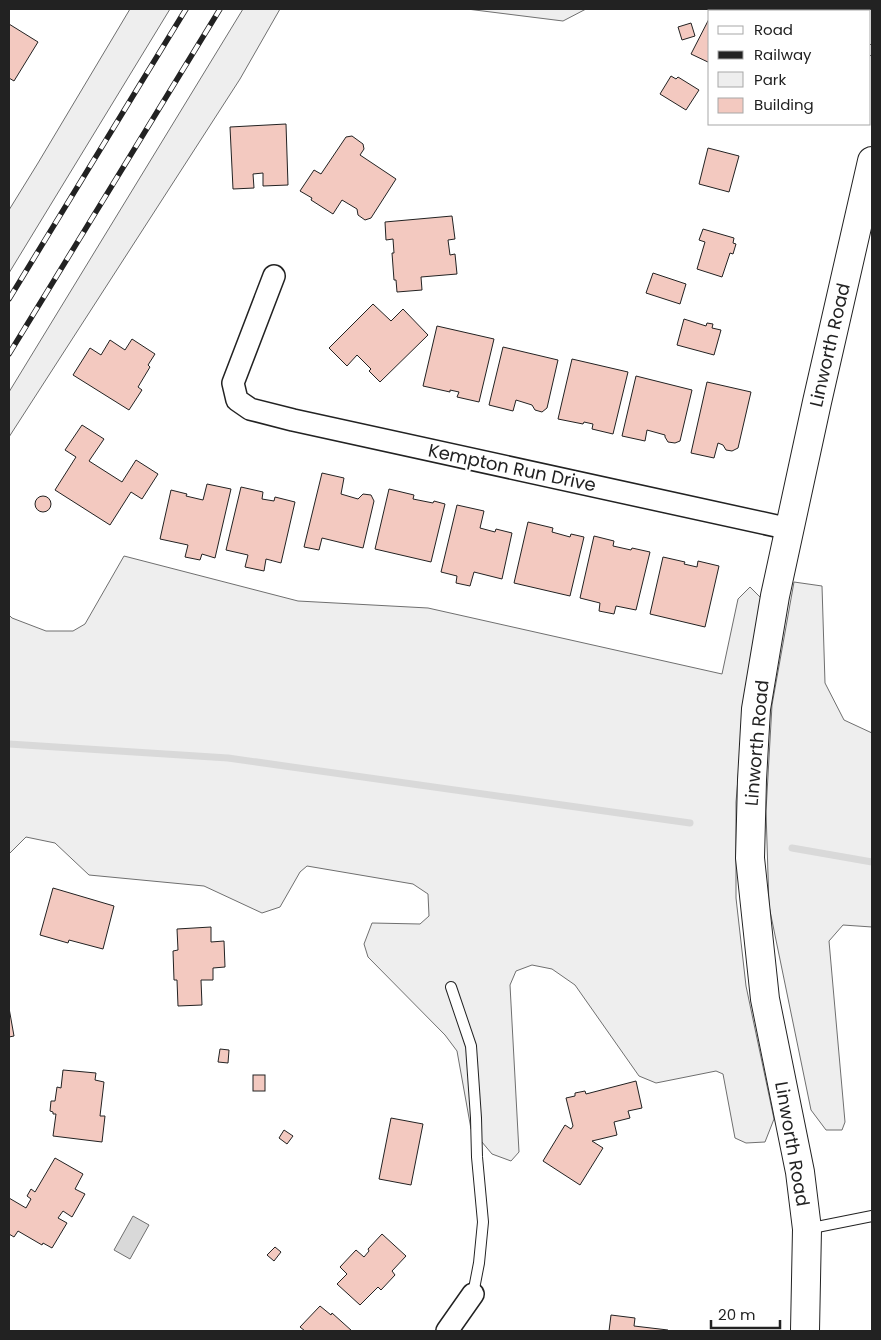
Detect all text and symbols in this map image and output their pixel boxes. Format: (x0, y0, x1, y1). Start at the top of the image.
legend (708, 10, 871, 125)
text: Road (754, 19, 793, 40)
text: Railway (754, 44, 812, 65)
text: Park (754, 69, 786, 90)
text: Building (754, 94, 814, 115)
street label: Linworth Road (803, 280, 856, 409)
street label: Kempton Run Drive (426, 438, 598, 498)
street label: Linworth Road (739, 679, 774, 807)
street label: Linworth Road (769, 1079, 816, 1208)
scale bar (711, 1298, 780, 1330)
text: 20 m (718, 1304, 756, 1325)

